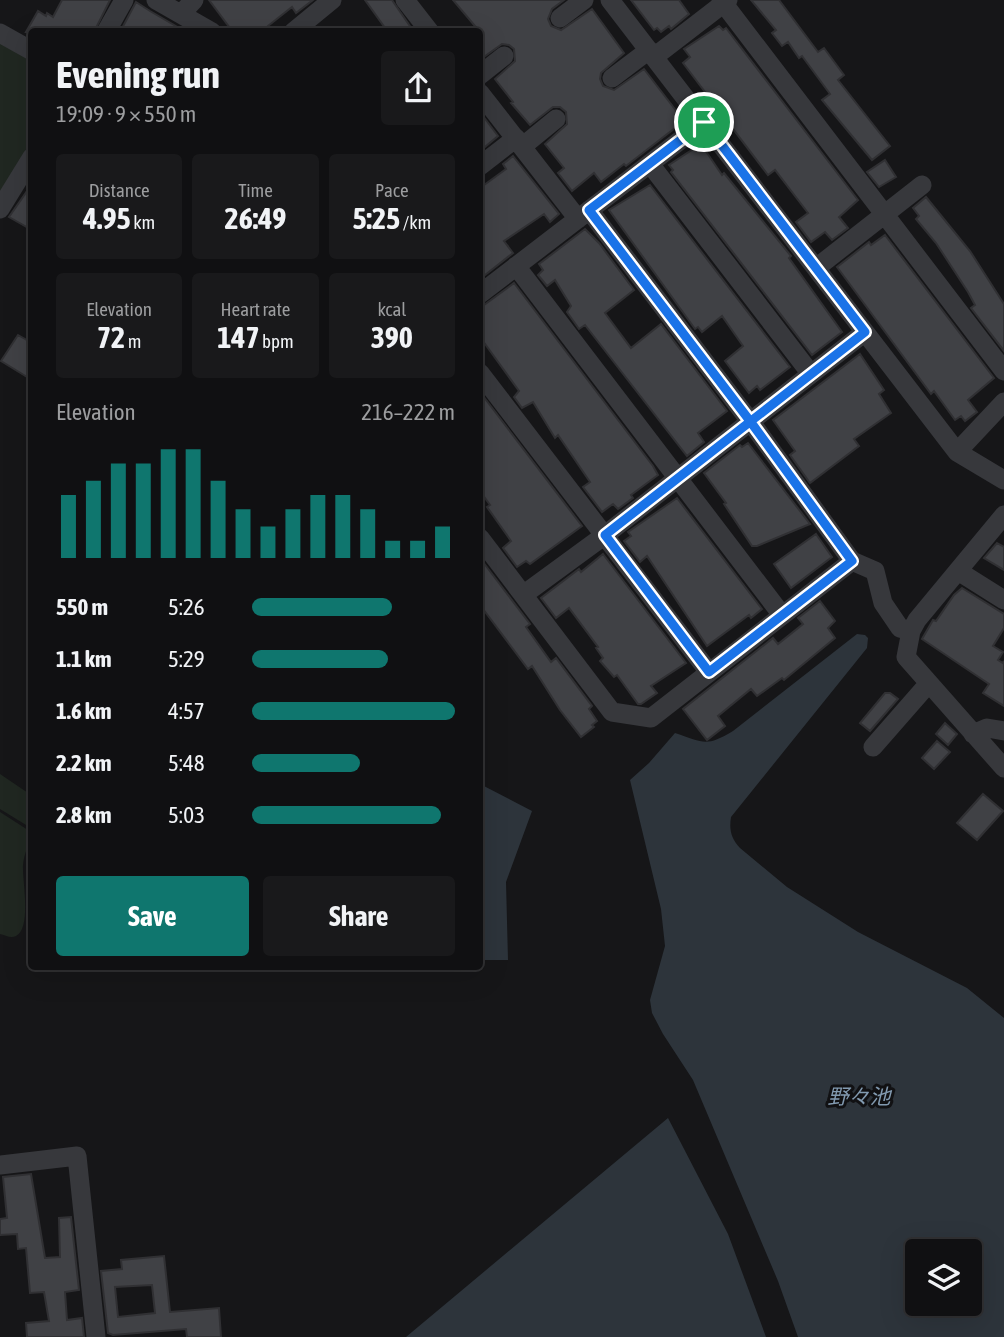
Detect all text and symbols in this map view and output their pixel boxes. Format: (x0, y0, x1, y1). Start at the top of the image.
button: share (381, 51, 455, 125)
text: Evening run (56, 53, 220, 96)
pin (674, 92, 734, 152)
text: 19:09 · 9 × 550 m (56, 101, 196, 127)
icon: arrive (685, 103, 723, 141)
text: Distance (89, 179, 150, 201)
text: Time (238, 179, 273, 201)
text: Pace (375, 179, 409, 201)
text: 4.95 (83, 201, 131, 235)
text: 26:49 (225, 201, 286, 235)
text: 5:25 (352, 201, 400, 235)
text: km (131, 211, 155, 233)
text: /km (400, 211, 431, 233)
text: Elevation (86, 298, 152, 320)
text: Heart rate (221, 298, 290, 320)
text: kcal (377, 298, 406, 320)
text: 72 (97, 320, 125, 354)
text: 147 (217, 320, 260, 354)
text: 390 (371, 320, 413, 354)
text: m (125, 330, 141, 352)
text: bpm (260, 330, 294, 352)
text: Elevation (56, 399, 136, 425)
text: 216–222 m (361, 399, 455, 425)
text: 550 m (56, 594, 108, 620)
text: 5:26 (168, 594, 205, 620)
text: 1.1 km (56, 646, 112, 672)
text: 5:29 (168, 646, 205, 672)
text: 1.6 km (56, 698, 112, 724)
text: 4:57 (168, 698, 205, 724)
text: 2.2 km (56, 750, 112, 776)
text: 5:48 (168, 750, 205, 776)
text: 2.8 km (56, 802, 112, 828)
text: 5:03 (168, 802, 205, 828)
button: Save (56, 876, 249, 956)
button: Share (263, 876, 455, 956)
water label: 野々池 (828, 1084, 892, 1108)
map controls (905, 1239, 982, 1316)
button: layers (905, 1239, 982, 1316)

